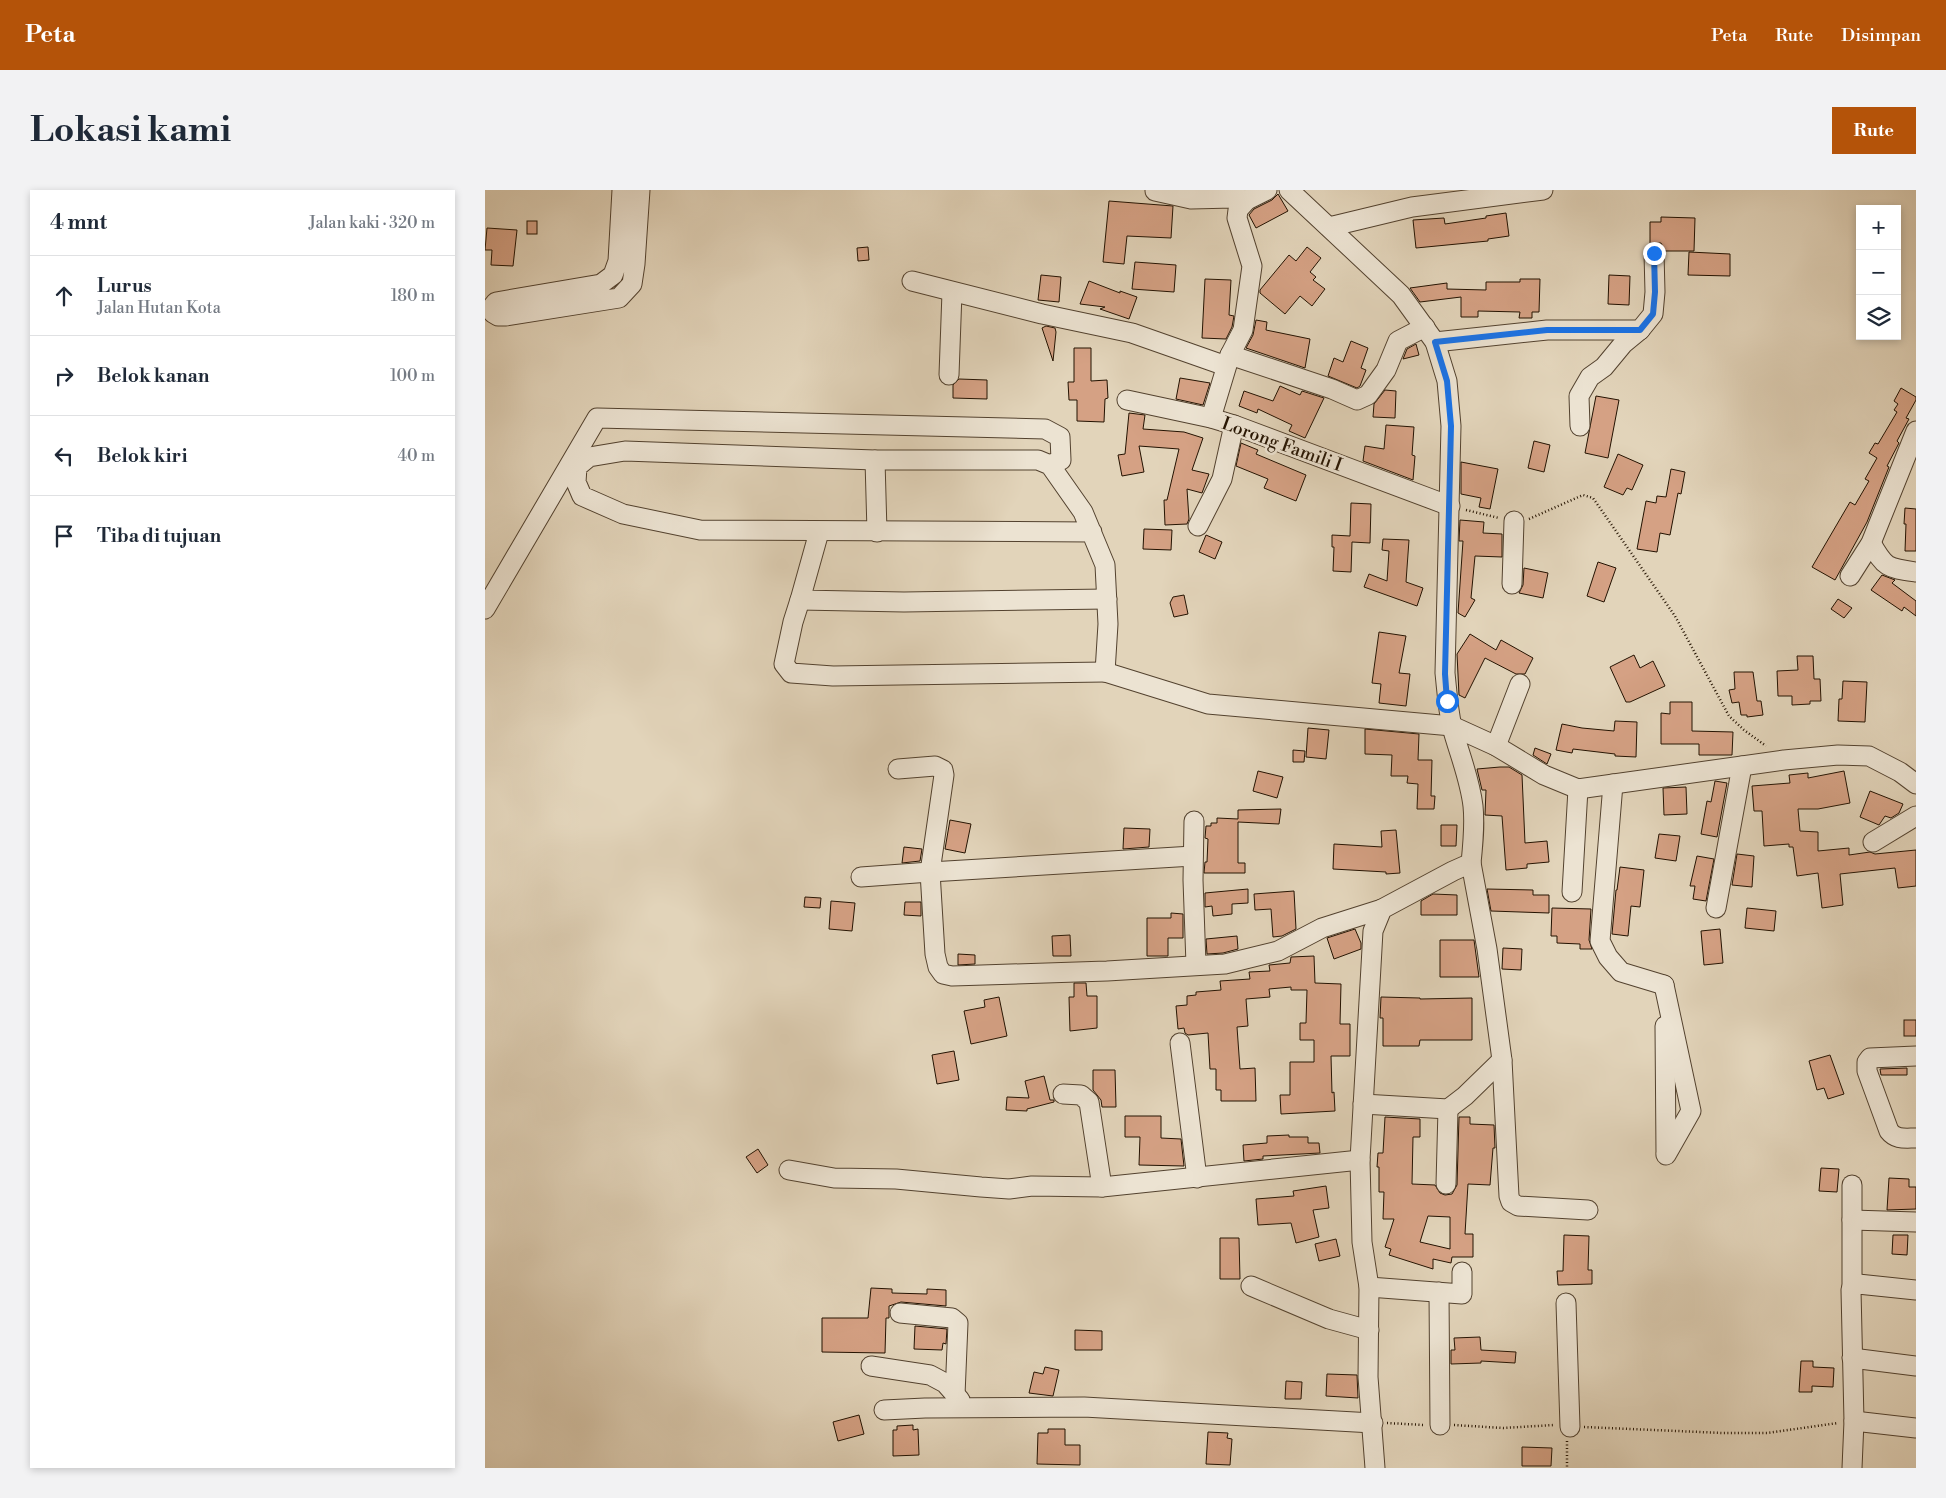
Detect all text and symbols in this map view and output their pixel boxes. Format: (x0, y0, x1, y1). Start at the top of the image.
text: Peta (25, 20, 75, 50)
text: Peta (1711, 24, 1747, 47)
text: Rute (1775, 24, 1813, 47)
text: Disimpan (1841, 24, 1921, 47)
button: Rute (1832, 107, 1916, 154)
text: Lokasi kami (30, 109, 231, 152)
map controls (1856, 205, 1901, 340)
button: + (1856, 205, 1901, 250)
text: 4 mnt (50, 210, 107, 236)
text: Jalan kaki · 320 m (309, 213, 435, 233)
route end (1643, 242, 1666, 265)
button: − (1856, 250, 1901, 295)
text: Lurus (97, 274, 152, 298)
icon: ahead (50, 282, 78, 310)
text: 180 m (391, 286, 435, 306)
button: layers (1856, 295, 1901, 340)
text: Jalan Hutan Kota (97, 298, 221, 318)
icon: right (50, 362, 78, 390)
text: Belok kanan (97, 364, 210, 388)
text: 100 m (390, 366, 435, 386)
street label: Lorong Famili I (1218, 412, 1345, 477)
icon: left (50, 442, 78, 470)
text: Belok kiri (97, 444, 187, 468)
text: 40 m (398, 446, 435, 466)
icon: arrive (50, 522, 78, 550)
text: Tiba di tujuan (97, 524, 221, 548)
route start (1436, 690, 1459, 713)

